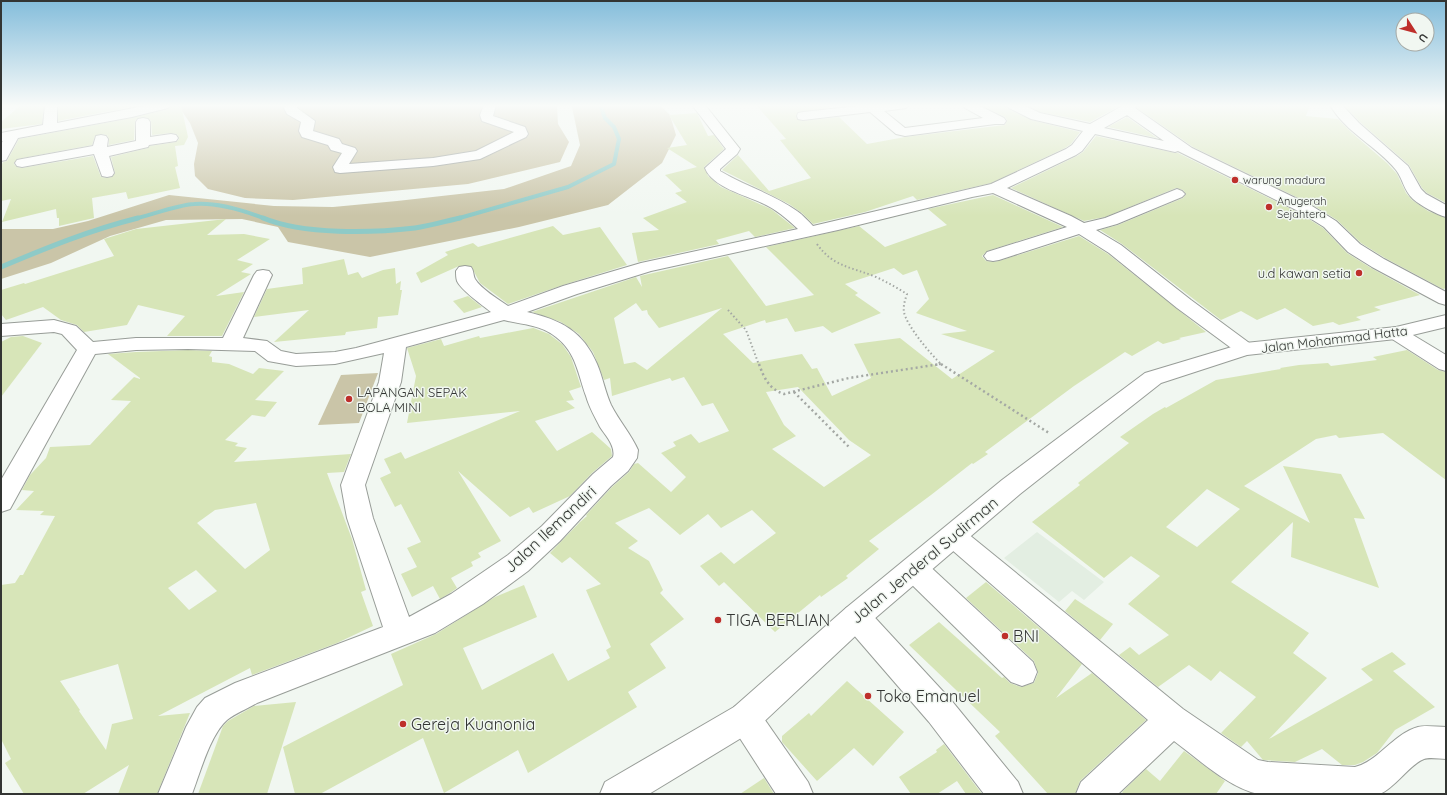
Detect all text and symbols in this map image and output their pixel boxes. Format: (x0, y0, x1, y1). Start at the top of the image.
north arrow (1395, 12, 1435, 52)
text: U (1415, 31, 1431, 45)
place label: warung madura (1243, 173, 1325, 187)
marker: warung madura (1230, 175, 1240, 185)
place label: Anugerah Sejahtera (1277, 194, 1327, 221)
marker: Anugerah Sejahtera (1264, 202, 1274, 212)
place label: u.d kawan setia (1258, 265, 1351, 281)
marker: u.d kawan setia (1354, 268, 1364, 278)
street label: Jalan Mohammad Hatta (1260, 322, 1408, 356)
place label: LAPANGAN SEPAK BOLA MINI (357, 384, 467, 415)
marker: LAPANGAN SEPAK BOLA MINI (344, 394, 354, 404)
street label: Jalan Ilemandiri (500, 481, 600, 577)
street label: Jalan Jenderal Sudirman (846, 492, 1002, 628)
place label: TIGA BERLIAN (726, 610, 830, 630)
marker: TIGA BERLIAN (713, 615, 723, 625)
place label: BNI (1013, 626, 1039, 646)
marker: BNI (1000, 631, 1010, 641)
place label: Toko Emanuel (876, 686, 980, 706)
marker: Toko Emanuel (863, 691, 873, 701)
place label: Gereja Kuanonia (411, 714, 535, 734)
marker: Gereja Kuanonia (398, 719, 408, 729)

